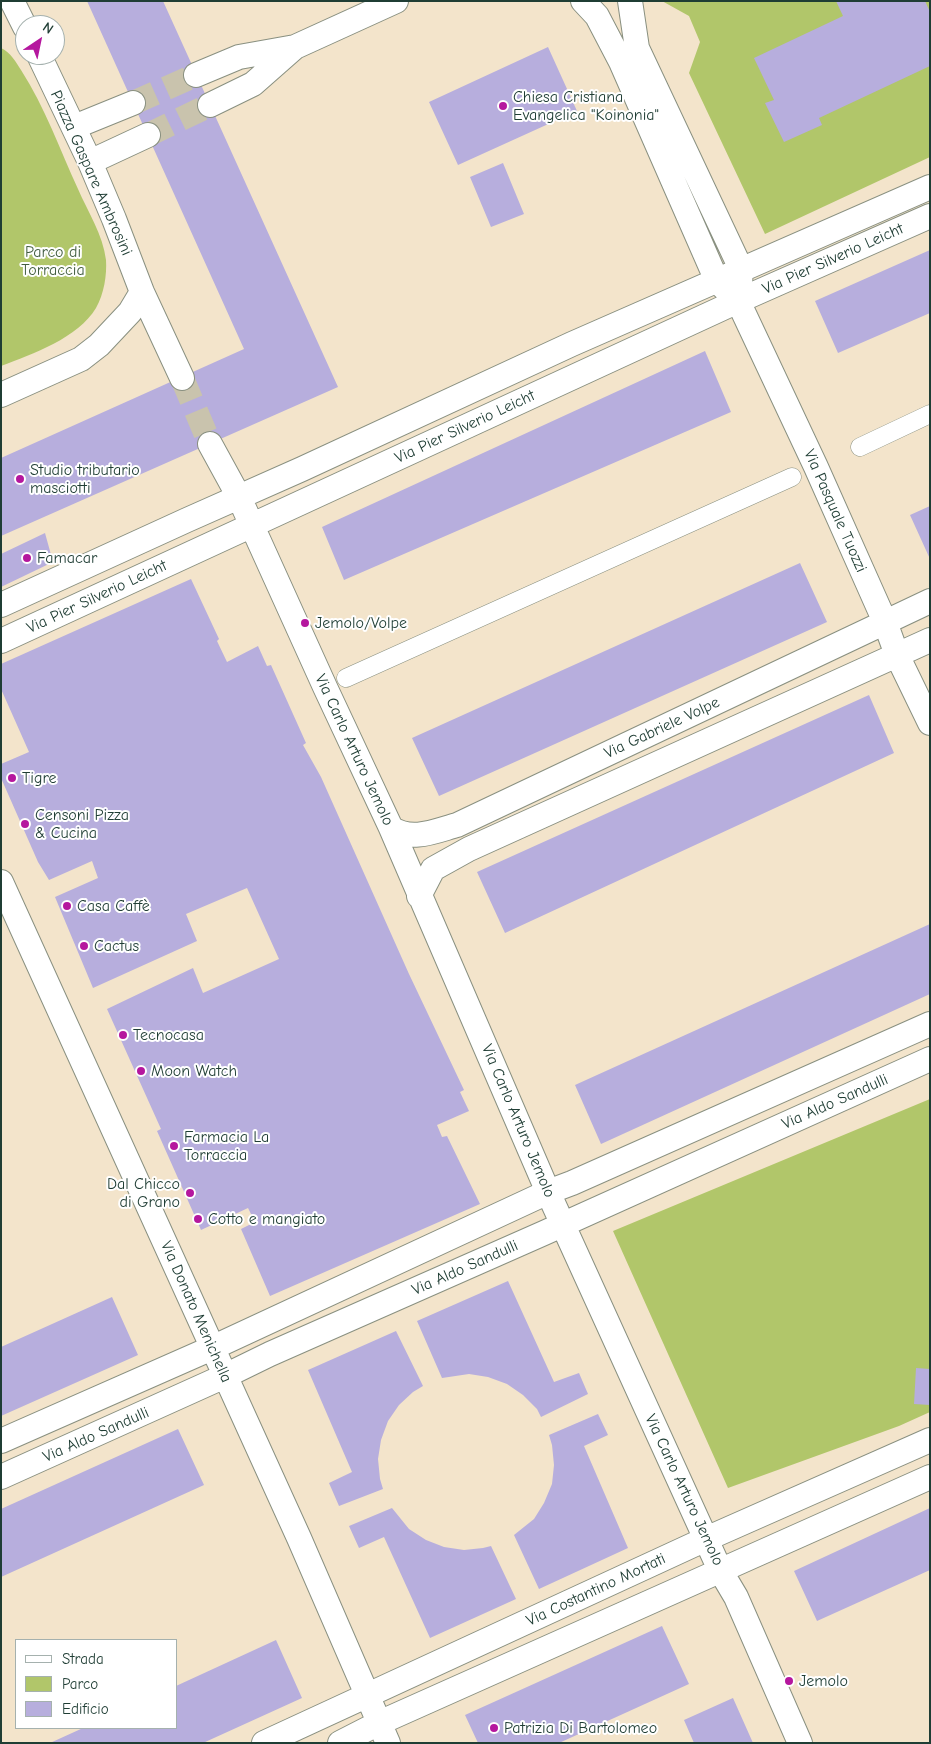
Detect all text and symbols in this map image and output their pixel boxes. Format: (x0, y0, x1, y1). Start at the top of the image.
north arrow (15, 15, 65, 65)
text: N (40, 18, 57, 38)
street label: Piazza Gaspare Ambrosini (46, 87, 136, 259)
place label: Chiesa Cristiana Evangelica "Koinonia" (513, 87, 659, 125)
marker: Chiesa Cristiana Evangelica "Koinonia" (497, 100, 509, 112)
street label: Via Pier Silverio Leicht (759, 219, 907, 299)
park label: Parco di Torraccia (21, 242, 85, 280)
street label: Via Pier Silverio Leicht (392, 386, 538, 468)
street label: Via Pasquale Tuozzi (799, 447, 871, 575)
place label: Studio tributario masciotti (30, 460, 140, 498)
marker: Studio tributario masciotti (14, 473, 26, 485)
place label: Famacar (37, 548, 97, 568)
marker: Famacar (21, 552, 33, 564)
street label: Via Pier Silverio Leicht (24, 556, 170, 638)
place label: Jemolo/Volpe (315, 613, 407, 633)
marker: Jemolo/Volpe (299, 617, 311, 629)
street label: Via Carlo Arturo Jemolo (310, 671, 398, 829)
street label: Via Gabriele Volpe (601, 693, 723, 763)
place label: Tigre (22, 768, 57, 788)
marker: Tigre (6, 772, 18, 784)
place label: Censoni Pizza & Cucina (35, 805, 129, 843)
marker: Censoni Pizza & Cucina (19, 818, 31, 830)
place label: Casa Caffè (77, 896, 150, 916)
marker: Casa Caffè (61, 900, 73, 912)
place label: Cactus (94, 936, 139, 956)
marker: Cactus (78, 940, 90, 952)
place label: Tecnocasa (133, 1025, 204, 1045)
marker: Tecnocasa (117, 1029, 129, 1041)
street label: Via Carlo Arturo Jemolo (477, 1041, 559, 1201)
place label: Moon Watch (151, 1061, 237, 1081)
marker: Moon Watch (135, 1065, 147, 1077)
street label: Via Aldo Sandulli (779, 1070, 891, 1134)
place label: Farmacia La Torraccia (184, 1127, 269, 1165)
marker: Farmacia La Torraccia (168, 1140, 180, 1152)
place label: Dal Chicco di Grano (107, 1174, 180, 1212)
marker: Dal Chicco di Grano (184, 1187, 196, 1199)
place label: Cotto e mangiato (208, 1209, 325, 1229)
marker: Cotto e mangiato (192, 1213, 204, 1225)
street label: Via Aldo Sandulli (409, 1236, 521, 1300)
street label: Via Donato Menichella (156, 1238, 236, 1386)
street label: Via Aldo Sandulli (40, 1403, 152, 1467)
street label: Via Carlo Arturo Jemolo (640, 1411, 728, 1569)
street label: Via Costantino Mortati (523, 1549, 669, 1631)
legend (15, 1639, 178, 1729)
text: Strada (62, 1650, 104, 1668)
place label: Jemolo (799, 1671, 848, 1691)
text: Parco (62, 1675, 98, 1693)
marker: Jemolo (783, 1675, 795, 1687)
text: Edificio (62, 1700, 109, 1718)
place label: Patrizia Di Bartolomeo (504, 1718, 657, 1738)
marker: Patrizia Di Bartolomeo (488, 1722, 500, 1734)

